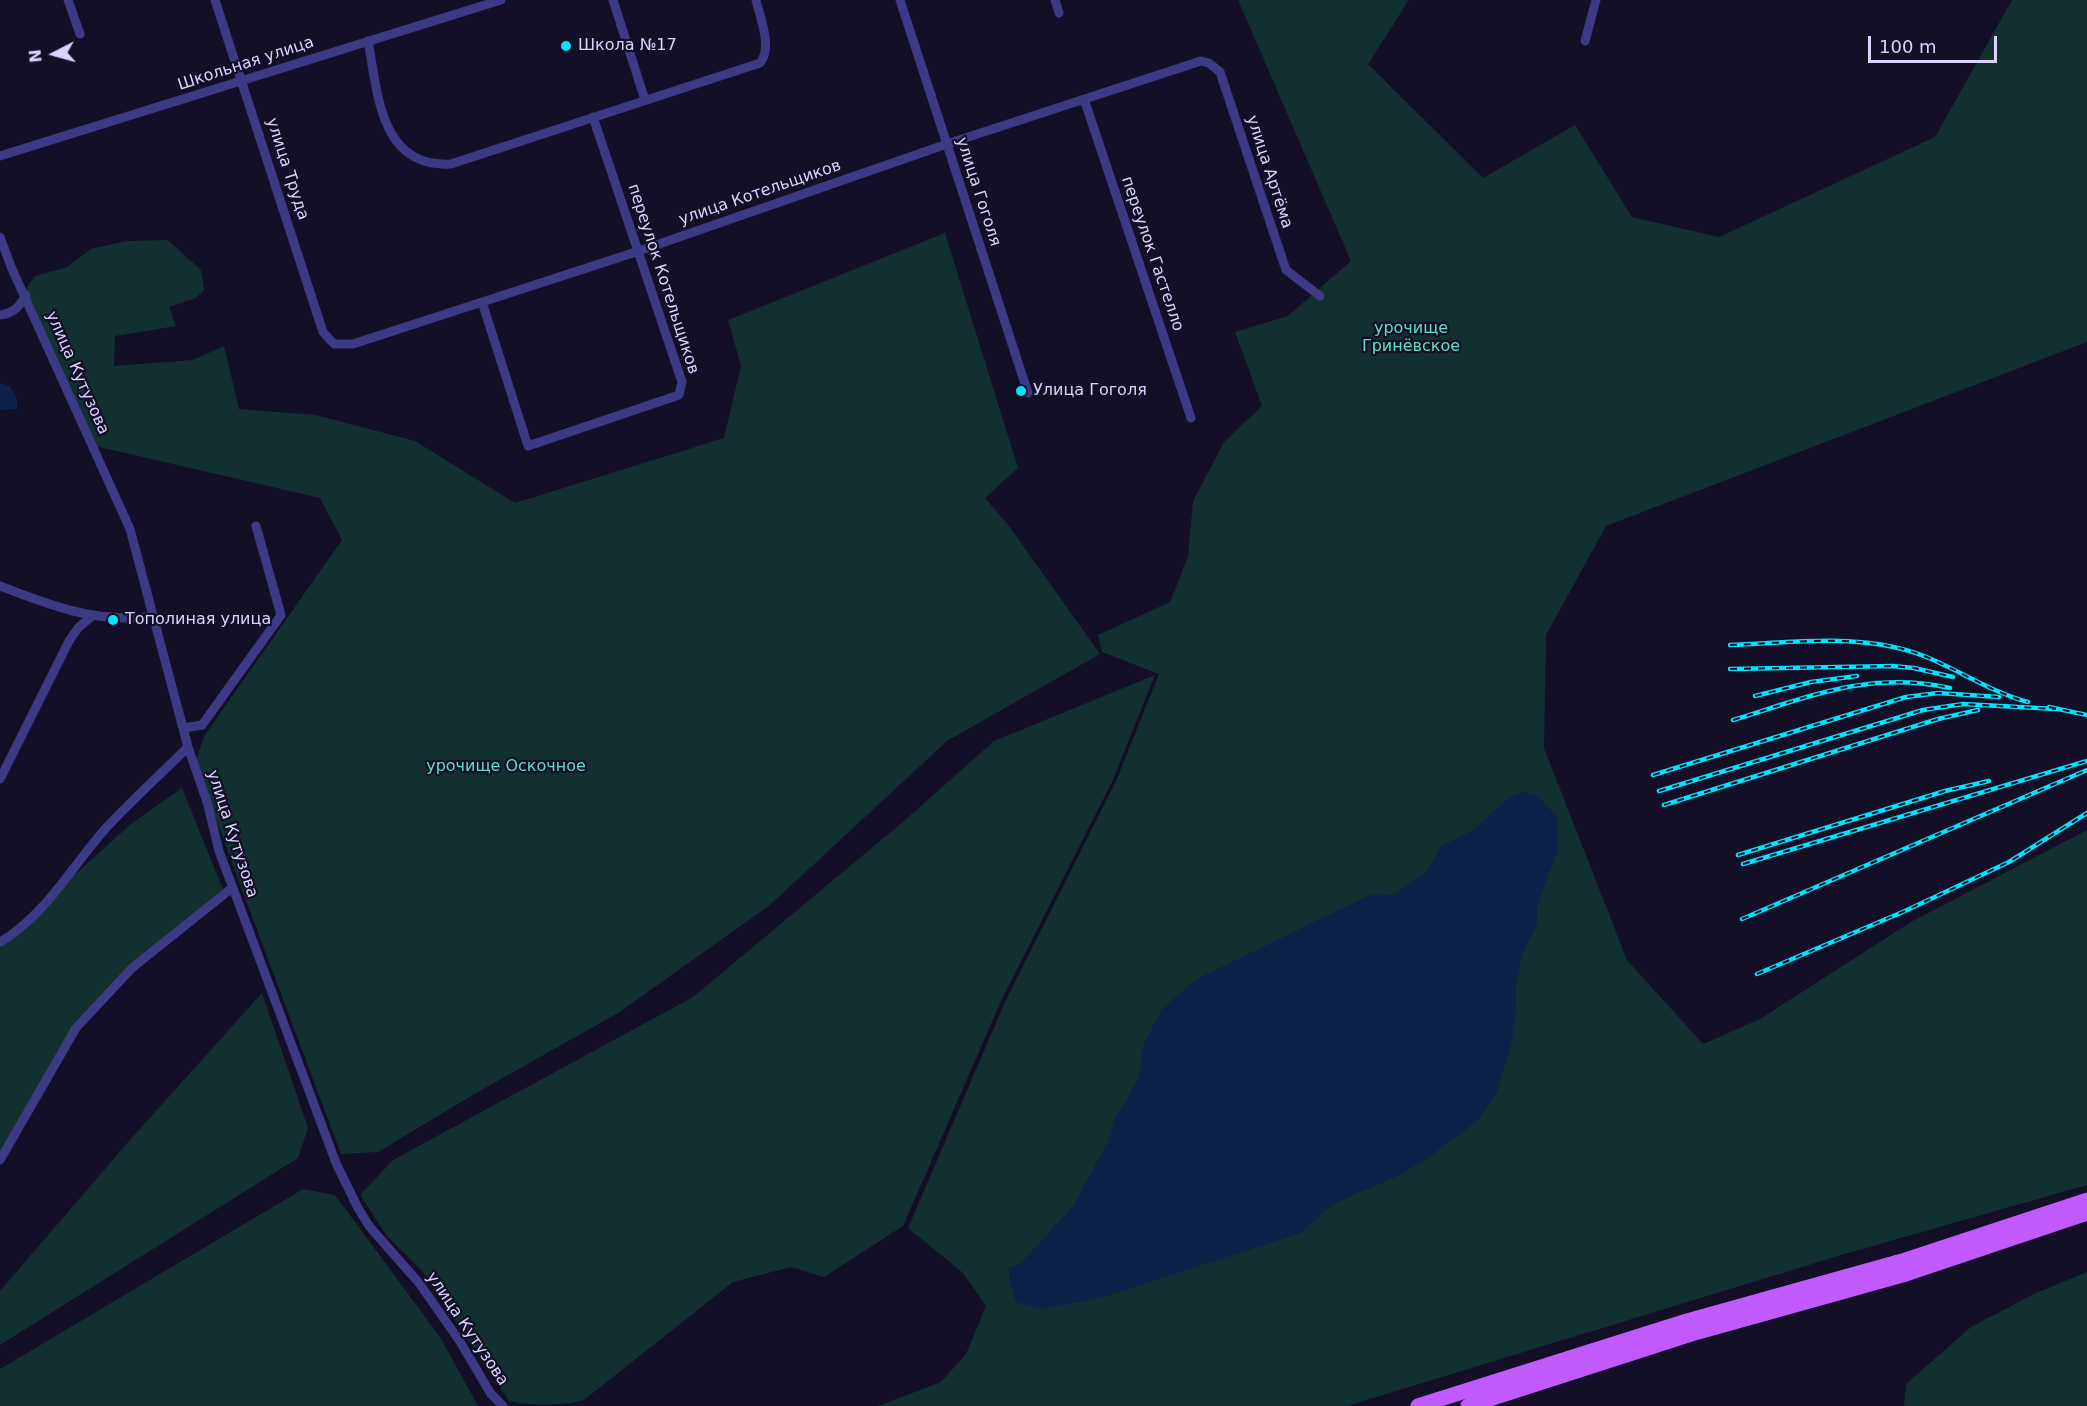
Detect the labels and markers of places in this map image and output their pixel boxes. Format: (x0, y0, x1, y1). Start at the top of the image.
place label: Школа №17 (578, 36, 677, 56)
marker: Школа №17 (559, 39, 573, 53)
place label: Улица Гоголя (1033, 381, 1147, 401)
marker: Улица Гоголя (1014, 384, 1028, 398)
place label: Тополиная улица (125, 610, 271, 630)
marker: Тополиная улица (106, 613, 120, 627)

